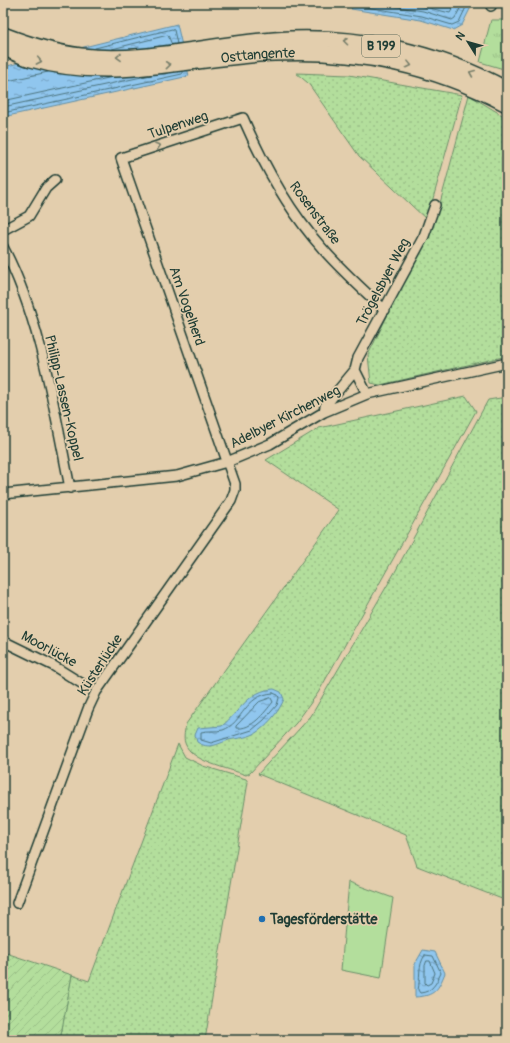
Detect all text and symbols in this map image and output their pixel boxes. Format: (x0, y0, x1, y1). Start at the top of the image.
north arrow (448, 22, 488, 62)
text: N (453, 29, 468, 43)
road number: B 199 (362, 35, 400, 57)
one-way arrow (343, 37, 349, 46)
street label: Osttangente (220, 44, 295, 66)
one-way arrow (116, 53, 122, 61)
one-way arrow (36, 56, 42, 64)
one-way arrow (405, 60, 412, 69)
one-way arrow (165, 61, 171, 70)
one-way arrow (468, 70, 476, 78)
street label: Tulpenweg (146, 107, 210, 143)
one-way arrow (155, 142, 162, 151)
street label: Rosenstraße (286, 178, 344, 248)
street label: Trögelsbyer Weg (353, 235, 413, 329)
street label: Am Vogelherd (166, 264, 209, 348)
street label: Philipp-Lassen-Koppel (41, 333, 87, 463)
street label: Adelbyer Kirchenweg (227, 382, 343, 452)
street label: Moorlücke (18, 627, 80, 671)
street label: Küsterlücke (74, 631, 126, 699)
place label: Tagesförderstätte (269, 911, 378, 928)
marker: Tagesförderstätte (257, 914, 267, 924)

